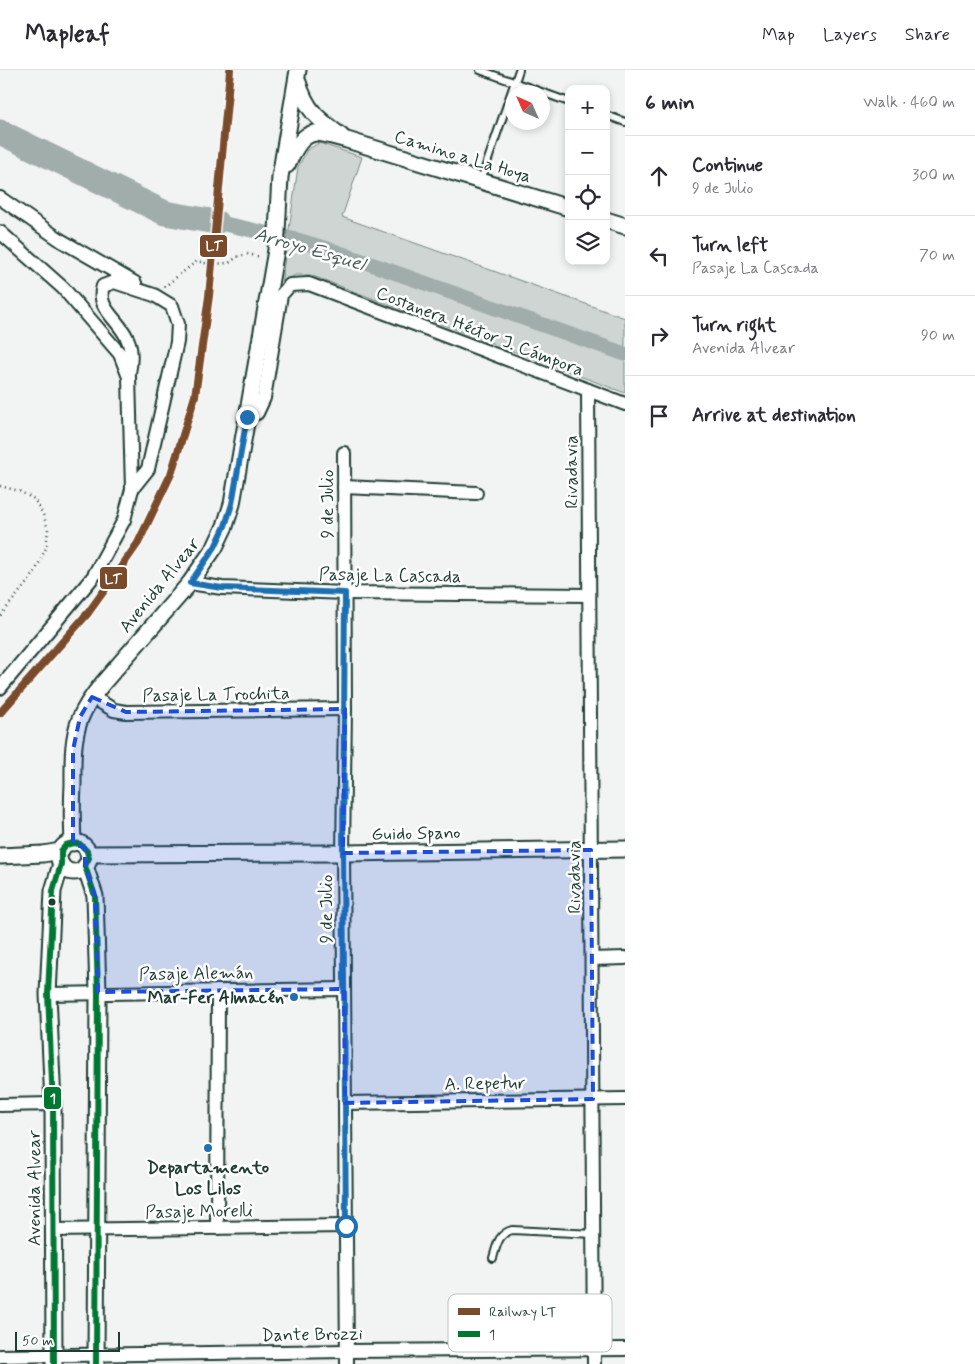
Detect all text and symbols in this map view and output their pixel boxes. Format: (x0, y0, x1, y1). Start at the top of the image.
text: Mapleaf (25, 19, 110, 50)
text: Map (762, 23, 795, 47)
text: Layers (823, 23, 877, 47)
text: Share (905, 23, 950, 47)
north arrow (505, 85, 550, 130)
map controls (565, 85, 610, 265)
button: + (565, 85, 610, 130)
text: 6 min (645, 89, 695, 117)
text: Walk · 460 m (863, 92, 955, 113)
street label: Camino a La Hoya (391, 125, 534, 189)
button: − (565, 130, 610, 175)
text: Continue (692, 153, 763, 178)
icon: ahead (645, 162, 673, 190)
text: 300 m (912, 165, 955, 186)
button: locate (565, 175, 610, 220)
text: 9 de Julio (692, 178, 753, 199)
button: layers (565, 220, 610, 265)
water label: Arroyo Esquel (252, 222, 371, 278)
text: Turn left (692, 233, 768, 258)
line badge: LT (199, 234, 228, 258)
text: LT (205, 237, 224, 255)
icon: left (645, 242, 673, 270)
text: 70 m (919, 245, 955, 266)
text: Pasaje La Cascada (692, 258, 819, 279)
street label: Costanera Héctor J. Cámpora (372, 281, 587, 383)
text: Turn right (692, 313, 776, 338)
icon: right (645, 322, 673, 350)
text: 90 m (921, 325, 955, 346)
text: Avenida Alvear (692, 338, 795, 359)
icon: arrive (645, 402, 673, 430)
text: Arrive at destination (692, 403, 856, 428)
route end (236, 406, 259, 429)
street label: Rivadavia (560, 435, 584, 509)
street label: 9 de Julio (316, 469, 340, 539)
street label: Avenida Alvear (114, 533, 206, 638)
street label: Pasaje La Cascada (319, 563, 461, 589)
line badge: LT (99, 566, 128, 590)
text: LT (104, 570, 123, 588)
street label: Pasaje La Trochita (142, 682, 290, 708)
street label: Guido Spano (371, 821, 461, 847)
street label: Rivadavia (563, 840, 587, 914)
street label: 9 de Julio (315, 874, 339, 944)
unlabelled marker (47, 897, 57, 907)
street label: Pasaje Alemán (139, 961, 253, 987)
place label: Mar-Fer Almacén (147, 986, 284, 1010)
marker: Mar-Fer Almacén (288, 991, 300, 1003)
street label: A. Repetur (444, 1071, 526, 1097)
line badge: 1 (43, 1086, 62, 1110)
text: 1 (50, 1090, 56, 1108)
street label: Avenida Alvear (23, 1129, 47, 1246)
marker: Departamento Los Lilos (202, 1142, 214, 1154)
place label: Departamento Los Lilos (147, 1156, 269, 1201)
street label: Pasaje Morelli (145, 1199, 253, 1225)
route start (335, 1215, 358, 1238)
legend (448, 1294, 612, 1352)
text: Railway LT (489, 1303, 556, 1321)
street label: Dante Brozzi (261, 1322, 363, 1348)
text: 1 (489, 1326, 495, 1344)
scale bar (15, 1329, 120, 1352)
text: 50 m (22, 1332, 53, 1350)

